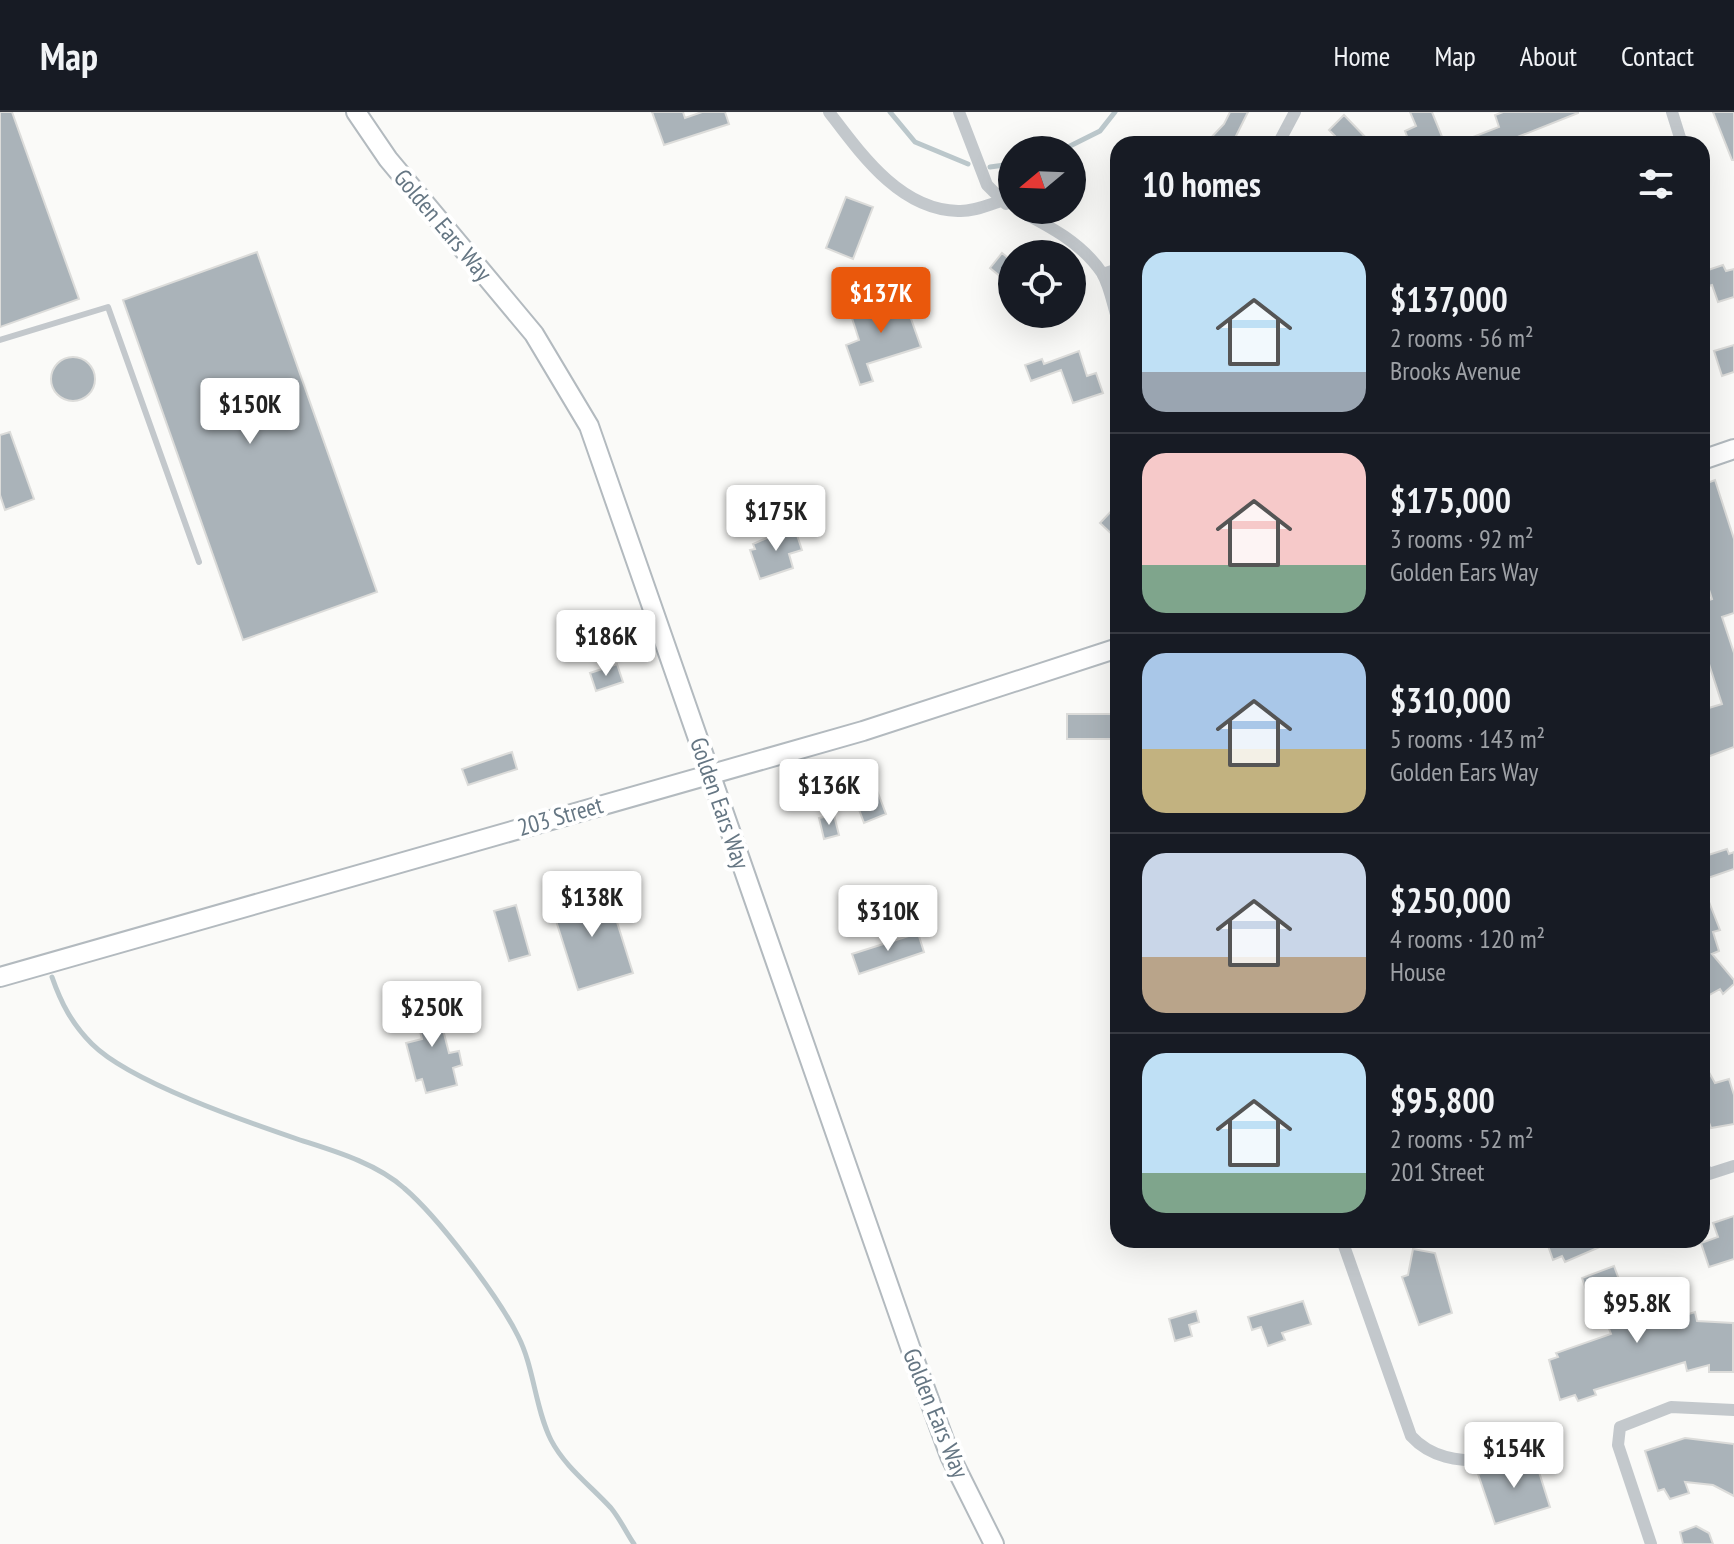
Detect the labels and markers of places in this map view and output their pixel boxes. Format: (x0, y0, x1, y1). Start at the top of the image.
pin: $137K (825, 267, 937, 335)
pin: $150K (194, 378, 306, 446)
pin: $175K (720, 485, 832, 553)
pin: $186K (550, 610, 662, 678)
pin: $136K (773, 759, 885, 827)
pin: $138K (536, 871, 648, 939)
pin: $310K (832, 885, 944, 953)
pin: $250K (376, 981, 488, 1049)
pin: $95.8K (1572, 1277, 1702, 1345)
pin: $154K (1458, 1422, 1570, 1490)

